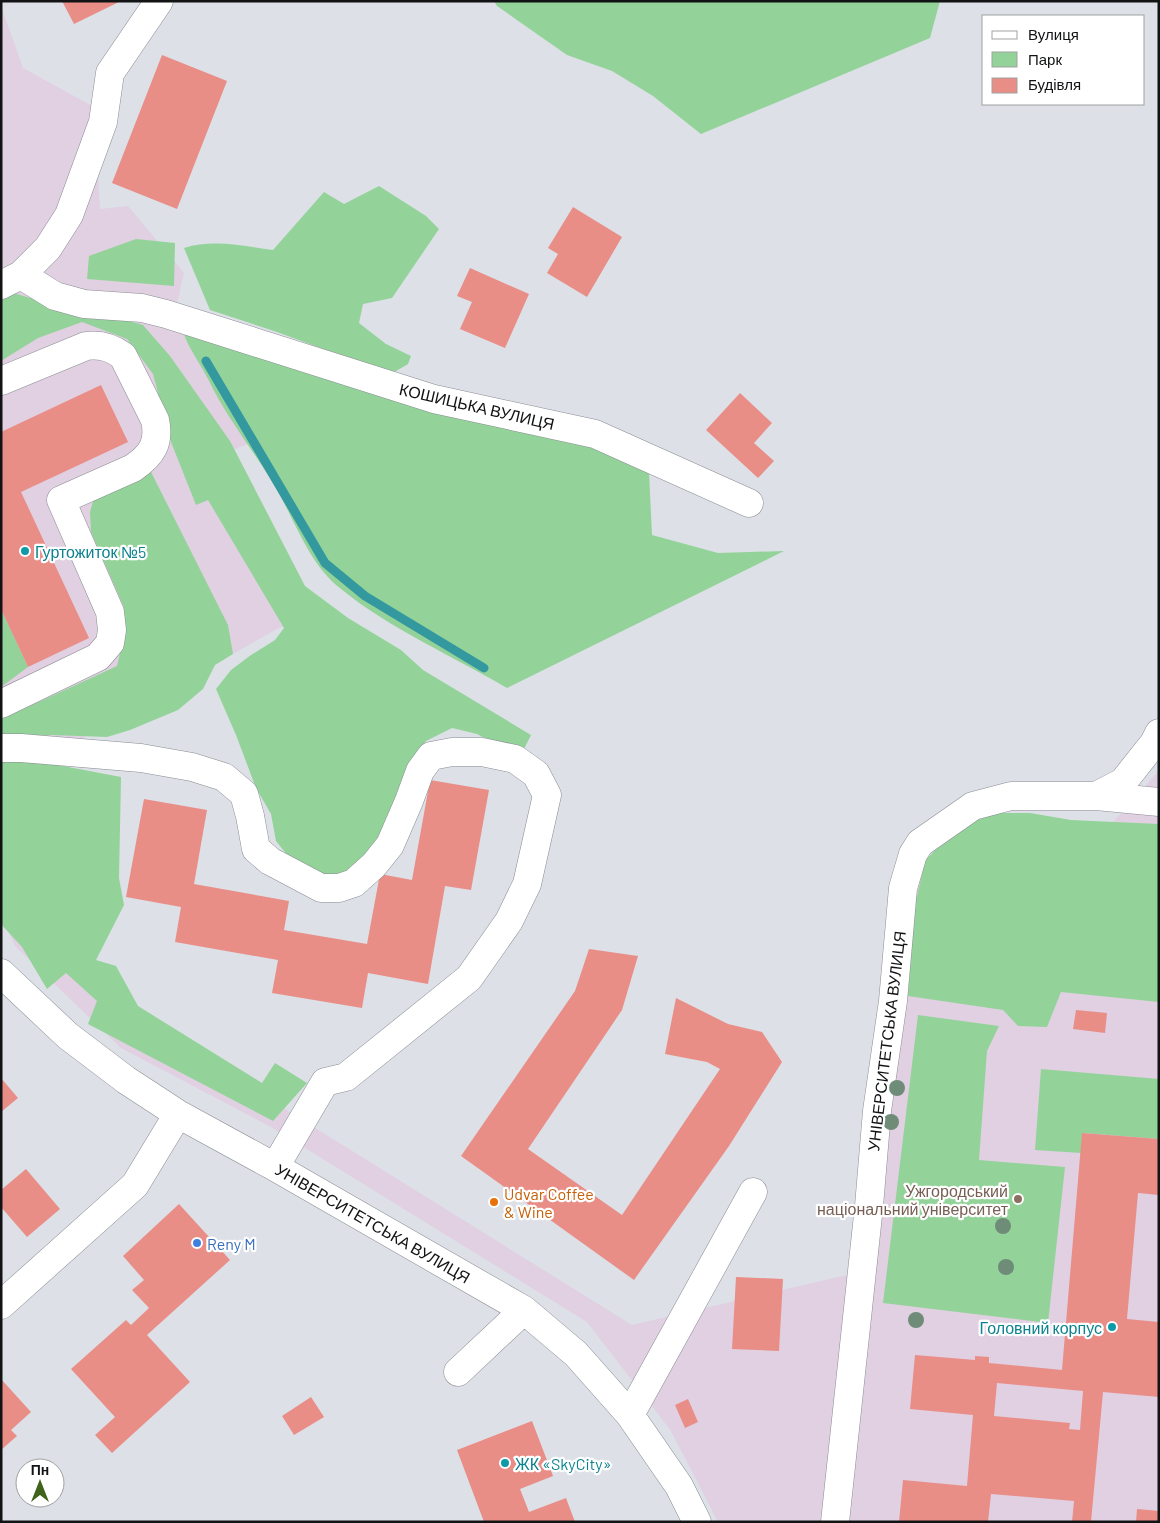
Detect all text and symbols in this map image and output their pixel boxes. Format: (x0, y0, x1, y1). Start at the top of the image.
legend (982, 15, 1145, 105)
text: Вулиця (1028, 25, 1079, 43)
text: Парк (1028, 50, 1062, 68)
text: Будівля (1028, 75, 1081, 93)
street label: КОШИЦЬКА ВУЛИЦЯ (398, 379, 556, 433)
place label: Гуртожиток №5 (35, 542, 146, 561)
marker: Гуртожиток №5 (19, 545, 31, 557)
street label: УНІВЕРСИТЕТСЬКА ВУЛИЦЯ (863, 930, 909, 1152)
street label: УНІВЕРСИТЕТСЬКА ВУЛИЦЯ (272, 1159, 474, 1287)
place label: Ужгородський національний університет (817, 1181, 1009, 1218)
place label: Udvar Coffee & Wine (504, 1184, 594, 1221)
marker: Ужгородський національний університет (1012, 1193, 1024, 1205)
marker: Udvar Coffee & Wine (488, 1196, 500, 1208)
place label: Reny M (207, 1234, 256, 1253)
marker: Reny M (191, 1237, 203, 1249)
place label: Головний корпус (980, 1318, 1102, 1337)
marker: Головний корпус (1106, 1321, 1118, 1333)
place label: ЖК «SkyCity» (515, 1454, 611, 1473)
marker: ЖК «SkyCity» (499, 1457, 511, 1469)
north arrow (15, 1458, 65, 1508)
text: Пн (31, 1461, 49, 1478)

